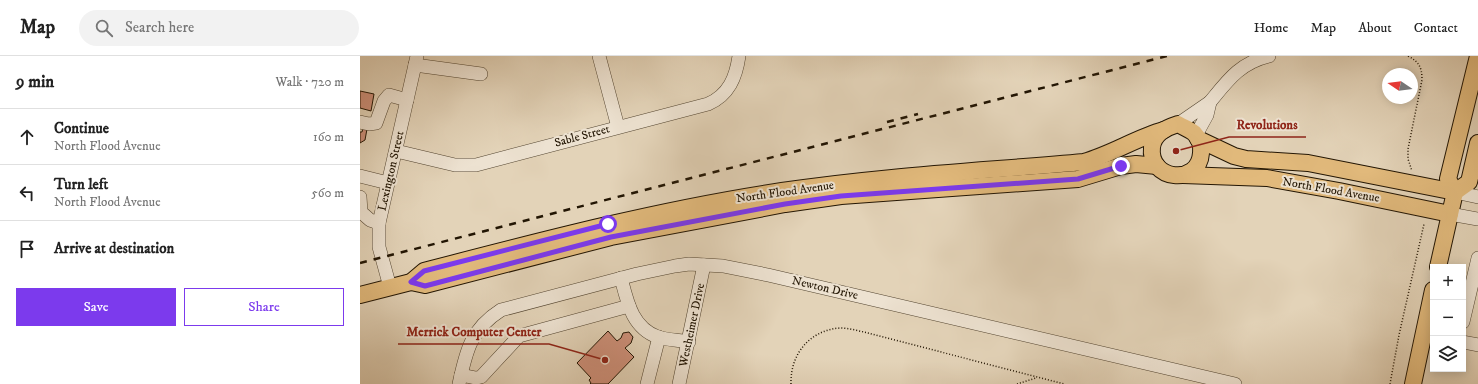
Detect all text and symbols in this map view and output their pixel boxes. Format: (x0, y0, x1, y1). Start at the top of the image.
search box (79, 10, 359, 46)
text: Map (20, 16, 55, 39)
icon: search (93, 17, 115, 39)
text: Search here (125, 18, 194, 37)
text: Home (1254, 19, 1288, 37)
text: Map (1310, 19, 1336, 37)
text: About (1358, 19, 1392, 37)
text: Contact (1414, 19, 1458, 37)
north arrow (1382, 68, 1418, 104)
text: 9 min (16, 71, 54, 93)
text: Walk · 720 m (276, 74, 344, 90)
callout: Revolutions (1229, 112, 1306, 137)
text: Revolutions (1236, 117, 1298, 133)
text: Continue (54, 119, 109, 138)
street label: Sable Street (553, 121, 611, 151)
icon: ahead (16, 126, 38, 148)
text: 160 m (313, 129, 344, 145)
street label: Lexington Street (375, 129, 408, 212)
text: North Flood Avenue (54, 138, 161, 154)
route end (1112, 157, 1130, 175)
street label: North Flood Avenue (1281, 174, 1381, 206)
text: Turn left (54, 175, 108, 194)
street label: North Flood Avenue (735, 178, 835, 206)
icon: left (16, 182, 38, 204)
text: 560 m (311, 185, 344, 201)
text: North Flood Avenue (54, 194, 161, 210)
route start (599, 215, 617, 233)
icon: arrive (16, 238, 38, 260)
text: Arrive at destination (54, 239, 174, 258)
map controls (1430, 264, 1466, 372)
button: + (1430, 264, 1466, 300)
street label: Newton Drive (790, 273, 860, 303)
street label: Westheimer Drive (676, 282, 708, 369)
button: Save (16, 288, 176, 326)
button: Share (184, 288, 344, 326)
button: − (1430, 300, 1466, 336)
callout: Merrick Computer Center (398, 319, 549, 344)
text: Merrick Computer Center (407, 324, 542, 341)
button: layers (1430, 336, 1466, 372)

